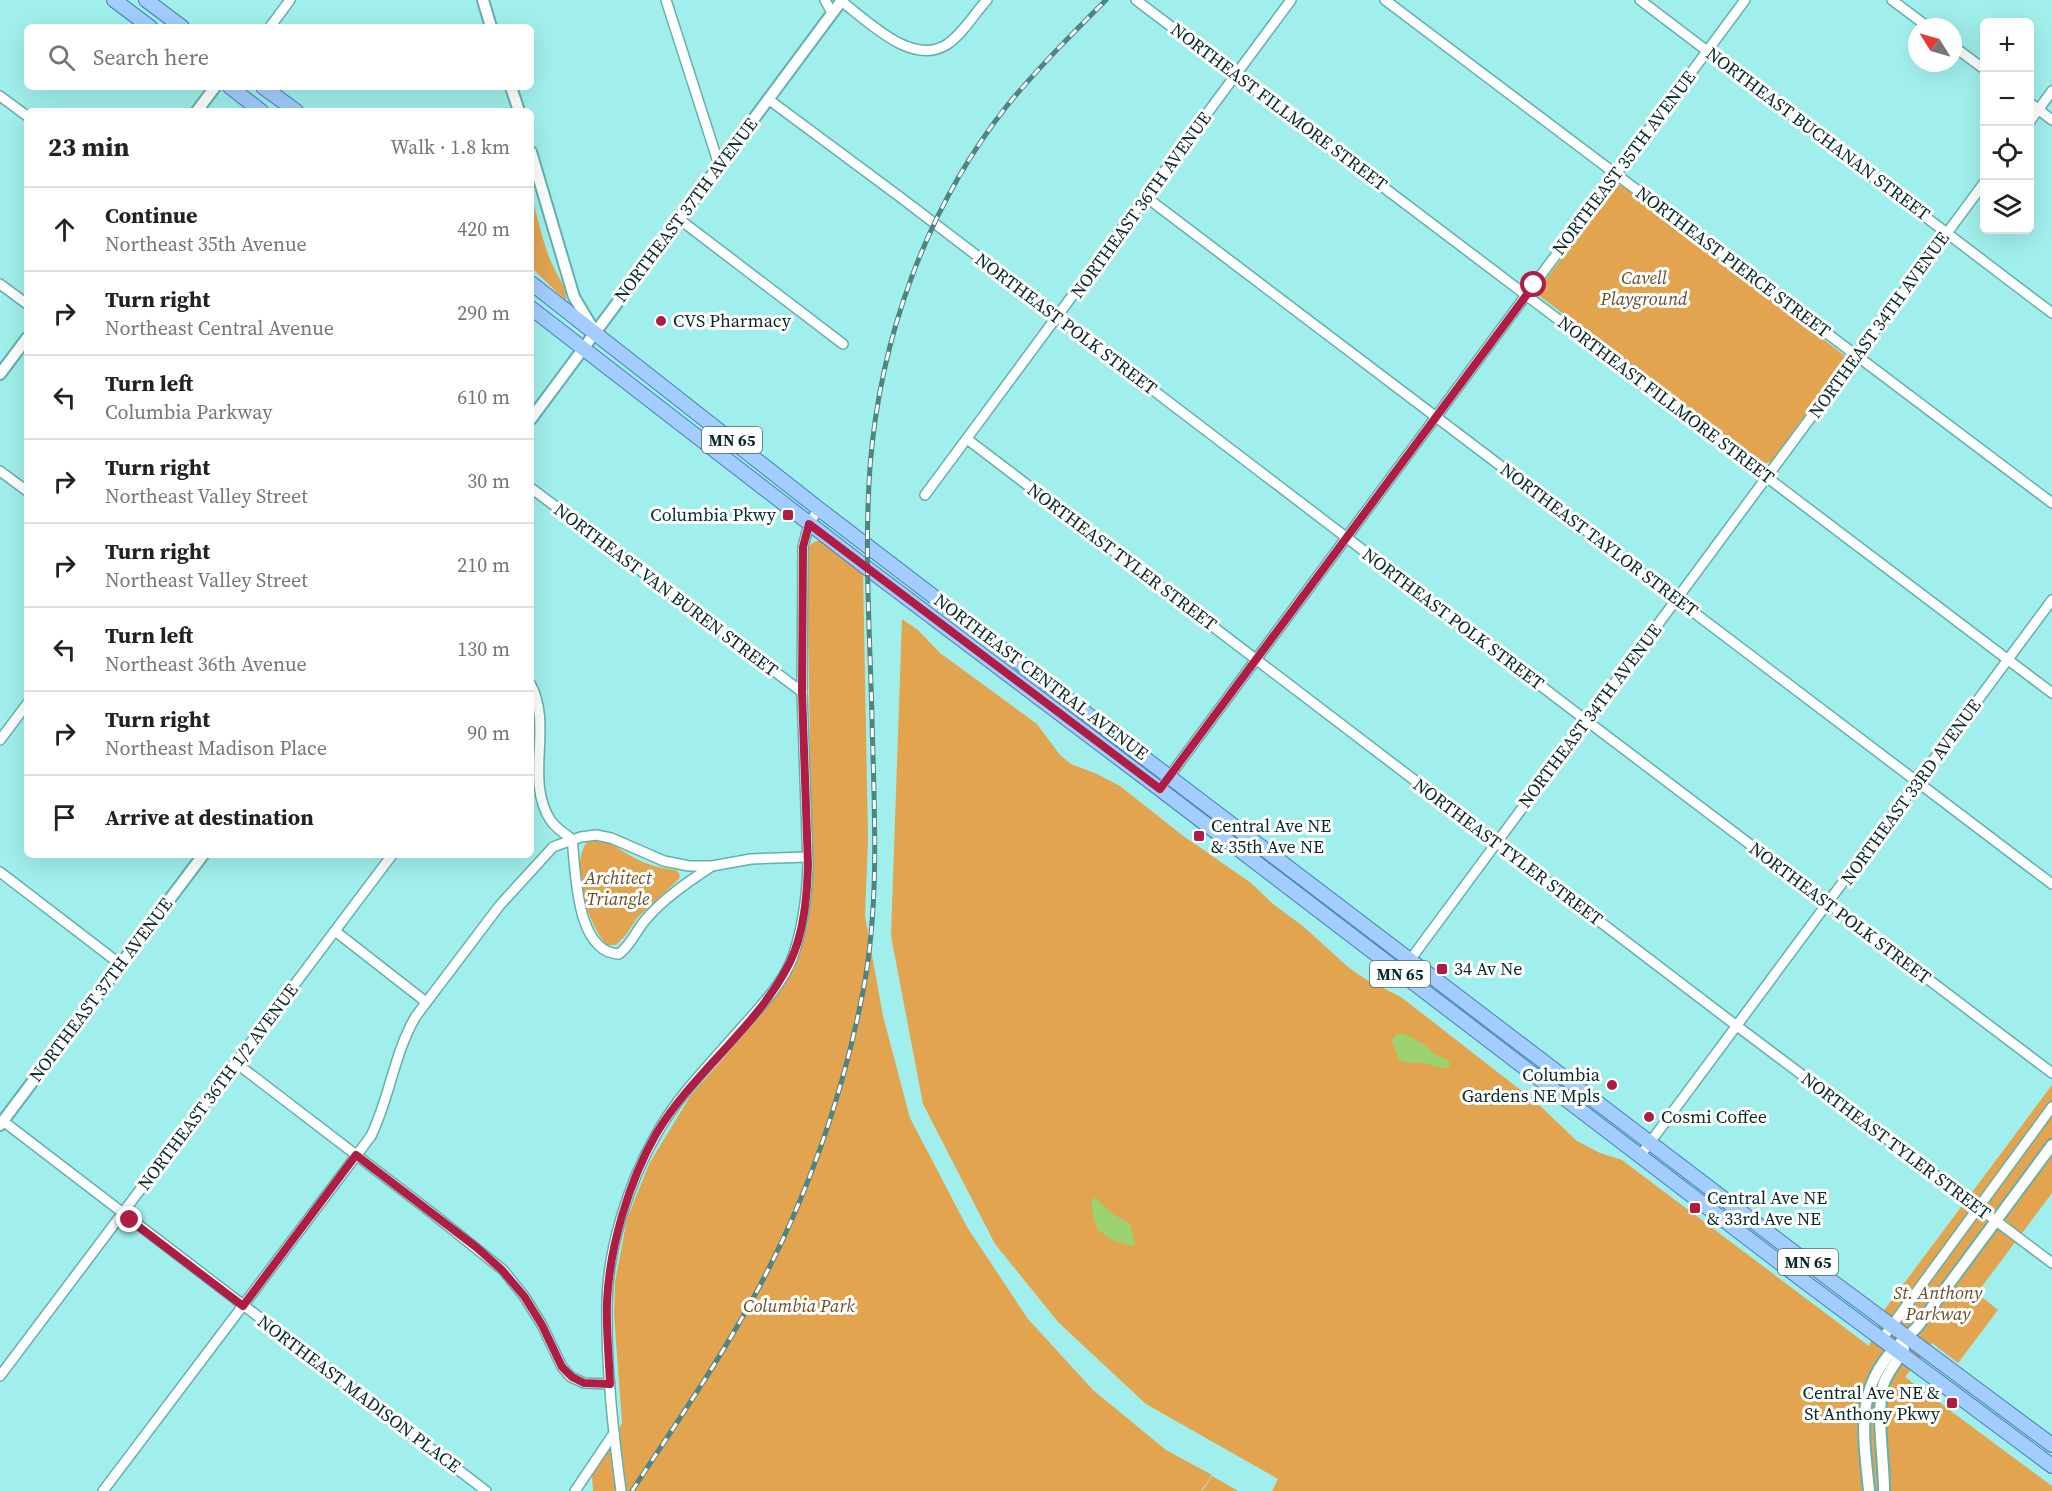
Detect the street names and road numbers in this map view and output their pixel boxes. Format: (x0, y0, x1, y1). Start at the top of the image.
street label: NORTHEAST FILLMORE STREET (1166, 17, 1393, 196)
street label: NORTHEAST BUCHANAN STREET (1701, 41, 1936, 226)
street label: NORTHEAST 35TH AVENUE (1546, 65, 1701, 260)
street label: NORTHEAST 36TH AVENUE (1064, 106, 1217, 303)
street label: NORTHEAST 37TH AVENUE (608, 112, 763, 307)
street label: NORTHEAST PIERCE STREET (1631, 180, 1836, 343)
street label: NORTHEAST 34TH AVENUE (1802, 226, 1955, 423)
street label: NORTHEAST POLK STREET (970, 247, 1162, 400)
street label: NORTHEAST FILLMORE STREET (1553, 310, 1780, 489)
road number: MN 65 (702, 427, 762, 453)
street label: NORTHEAST TAYLOR STREET (1495, 457, 1703, 622)
street label: NORTHEAST TYLER STREET (1022, 477, 1222, 636)
street label: NORTHEAST VAN BUREN STREET (549, 497, 783, 682)
street label: NORTHEAST POLK STREET (1357, 542, 1549, 695)
street label: NORTHEAST CENTRAL AVENUE (929, 588, 1154, 766)
street label: NORTHEAST 34TH AVENUE (1512, 618, 1667, 813)
street label: NORTHEAST 33RD AVENUE (1835, 694, 1987, 890)
street label: NORTHEAST TYLER STREET (1408, 772, 1608, 931)
street label: NORTHEAST POLK STREET (1744, 836, 1936, 989)
street label: NORTHEAST 37TH AVENUE (23, 892, 178, 1087)
road number: MN 65 (1370, 961, 1430, 987)
street label: NORTHEAST 36TH 1/2 AVENUE (132, 978, 304, 1195)
street label: NORTHEAST TYLER STREET (1796, 1066, 1996, 1225)
road number: MN 65 (1778, 1249, 1838, 1275)
street label: NORTHEAST MADISON PLACE (253, 1309, 466, 1478)

